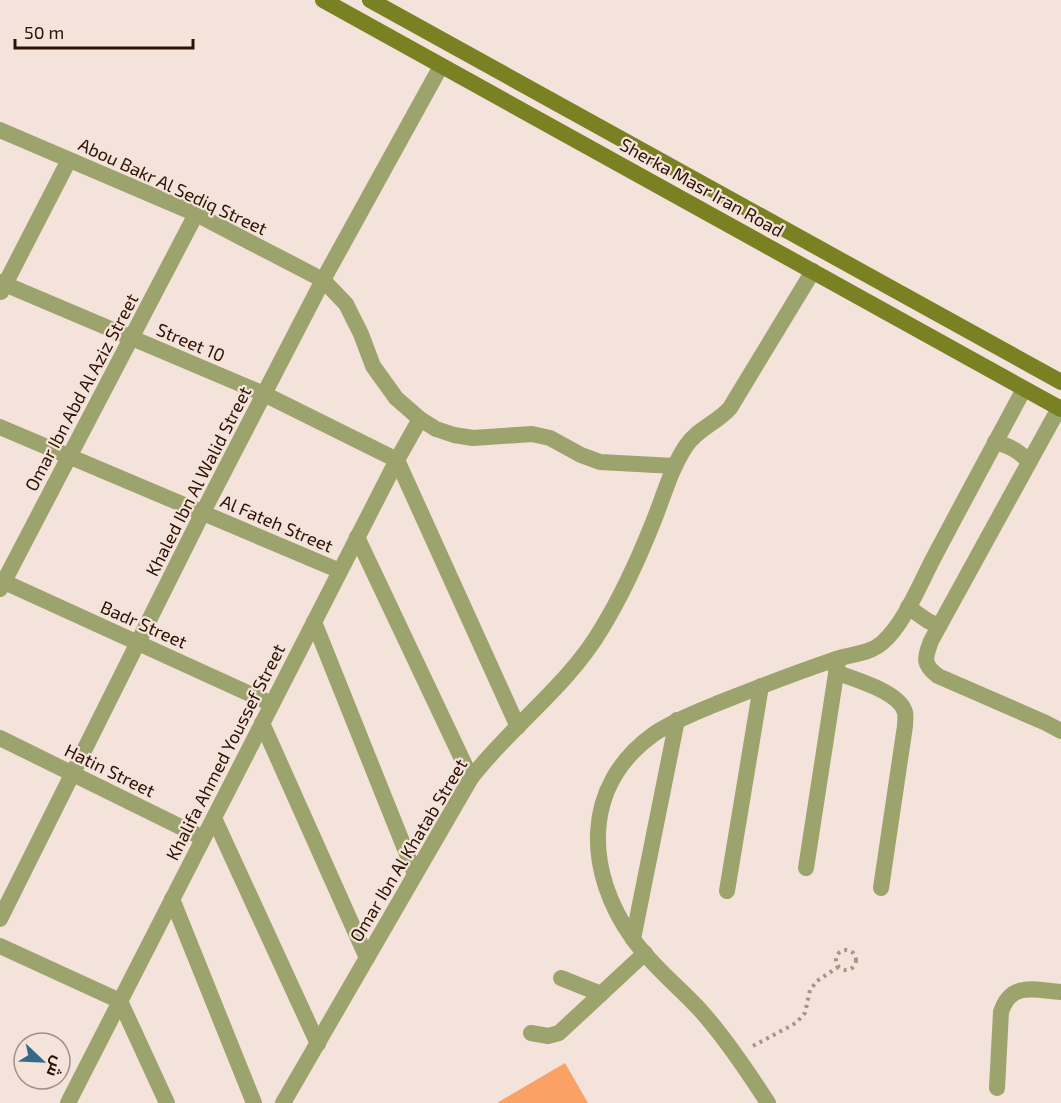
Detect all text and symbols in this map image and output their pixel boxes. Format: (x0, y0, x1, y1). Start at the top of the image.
scale bar (15, 12, 194, 50)
text: 50 m (24, 21, 64, 43)
street label: Abou Bakr Al Sediq Street (75, 133, 271, 239)
street label: Sherka Masr Iran Road (616, 133, 788, 241)
street label: Omar Ibn Abd Al Aziz Street (19, 289, 143, 495)
street label: Street 10 (154, 318, 228, 366)
street label: Khaled Ibn Al Walid Street (141, 382, 256, 580)
street label: Al Fateh Street (217, 489, 337, 557)
street label: Badr Street (97, 595, 191, 653)
street label: Khalifa Ahmed Youssef Street (161, 640, 289, 864)
street label: Hatin Street (61, 739, 159, 801)
street label: Omar Ibn Al Khatab Street (345, 754, 471, 946)
north arrow (12, 1031, 72, 1091)
text: ش (43, 1054, 69, 1080)

